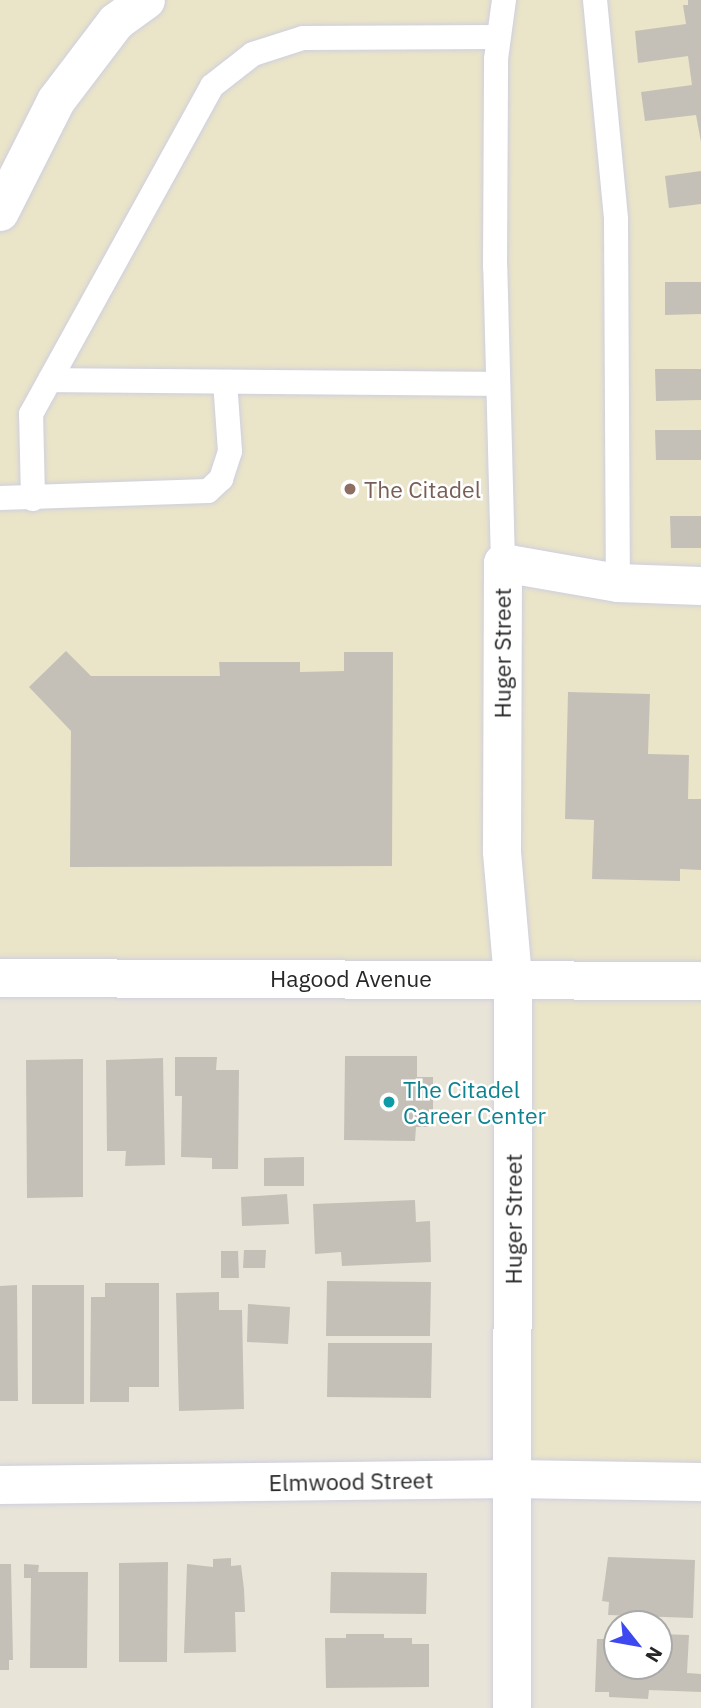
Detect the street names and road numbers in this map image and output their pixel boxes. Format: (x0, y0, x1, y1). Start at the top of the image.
street label: Huger Street (488, 588, 516, 718)
street label: Hagood Avenue (270, 964, 432, 992)
street label: Huger Street (499, 1154, 527, 1284)
street label: Elmwood Street (268, 1466, 434, 1496)

